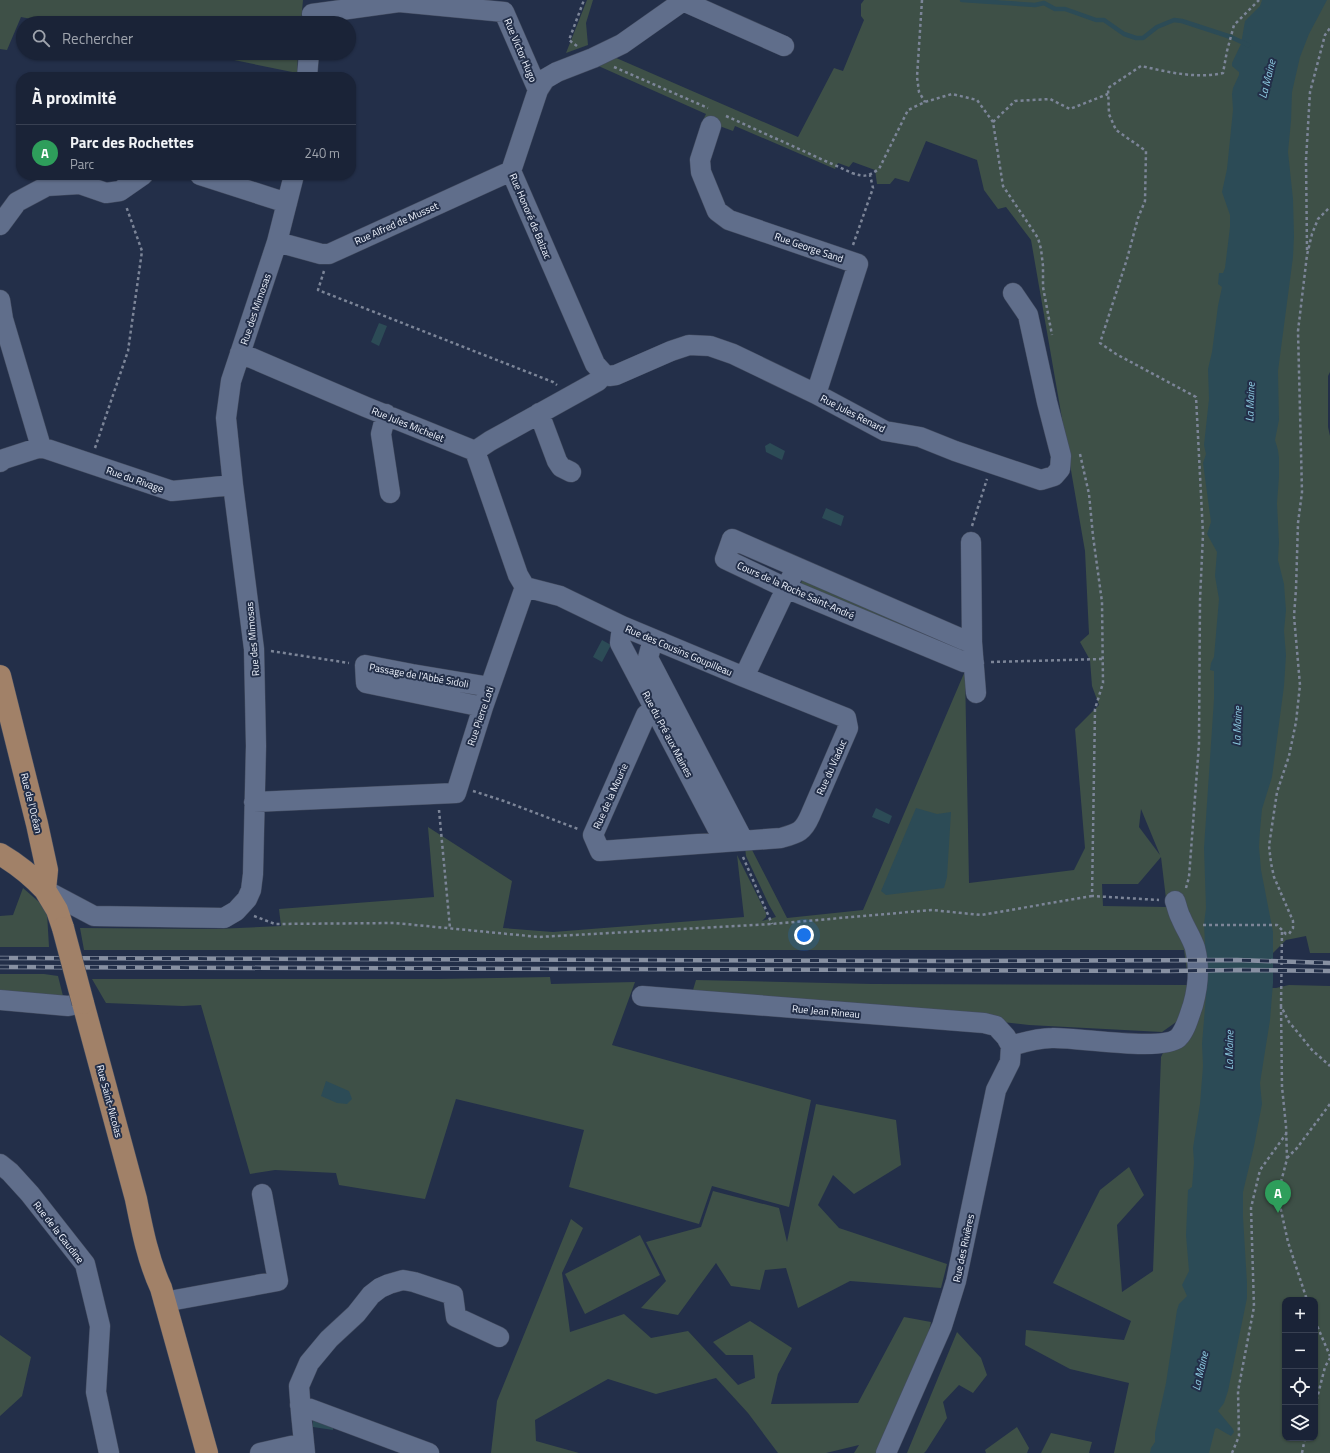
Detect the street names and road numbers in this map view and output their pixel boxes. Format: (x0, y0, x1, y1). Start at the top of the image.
street label: Rue Victor Hugo (500, 16, 541, 84)
street label: Rue Honoré de Balzac (506, 171, 555, 261)
street label: Rue Alfred de Musset (352, 198, 441, 249)
street label: Rue George Sand (772, 229, 845, 266)
street label: Rue des Mimosas (236, 271, 275, 347)
street label: Rue Jules Renard (818, 391, 888, 436)
street label: Rue Jules Michelet (369, 403, 447, 446)
street label: Rue du Rivage (104, 463, 166, 496)
street label: Cours de la Roche Saint-André (735, 558, 857, 623)
street label: Rue des Mimosas (242, 601, 263, 677)
street label: Rue des Cousins Goupilleau (623, 621, 735, 680)
street label: Passage de l'Abbé Sidoli (368, 659, 470, 692)
street label: Rue Pierre Loti (463, 685, 498, 748)
street label: Rue du Pré aux Maines (638, 688, 697, 780)
street label: Rue du Viaduc (813, 737, 850, 797)
street label: Rue de la Mourie (589, 761, 632, 831)
street label: Rue de l'Océan (17, 771, 46, 835)
street label: Rue Jean Rineau (791, 1001, 861, 1022)
street label: Rue Saint-Nicolas (93, 1063, 127, 1140)
street label: Rue de la Gaudine (30, 1198, 88, 1267)
street label: Rue des Rivières (949, 1212, 978, 1284)

